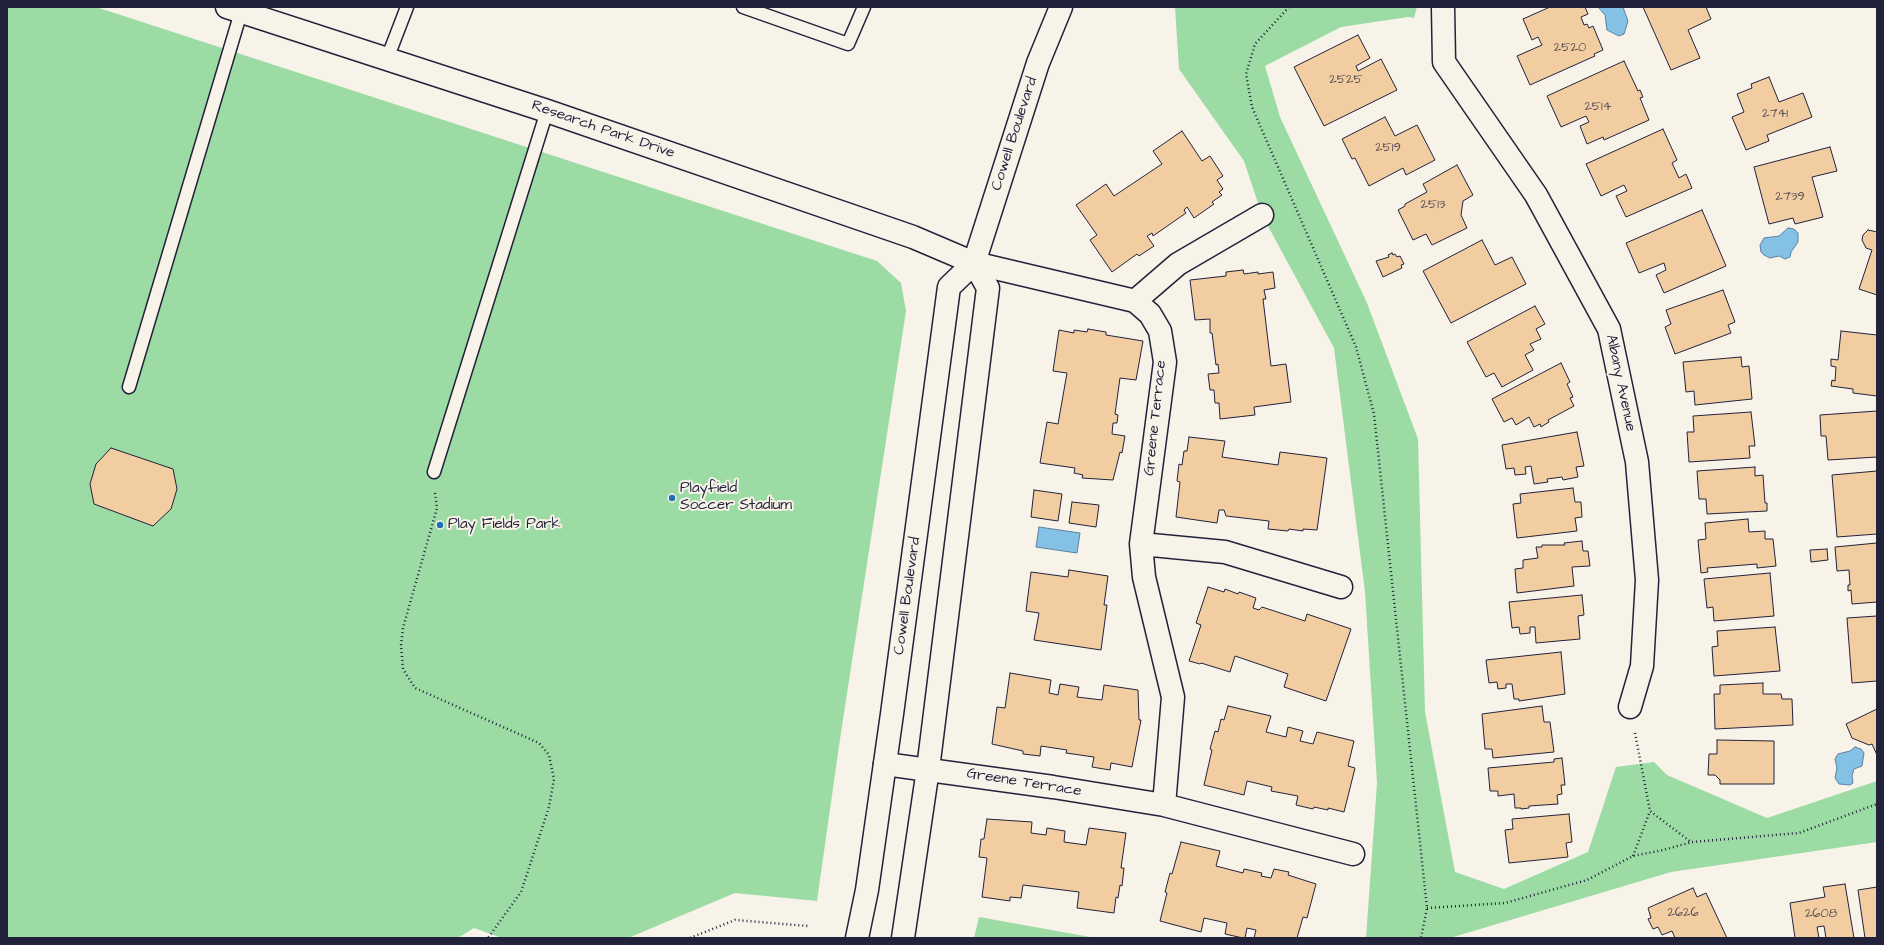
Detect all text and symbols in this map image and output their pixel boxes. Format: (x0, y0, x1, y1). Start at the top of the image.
house number: 2520 (1554, 40, 1586, 56)
house number: 2525 (1329, 72, 1363, 88)
street label: Cowell Boulevard (988, 75, 1042, 193)
street label: Research Park Drive (529, 97, 677, 163)
house number: 2514 (1584, 99, 1612, 115)
house number: 2741 (1762, 106, 1788, 122)
house number: 2519 (1375, 140, 1401, 156)
house number: 2739 (1775, 189, 1805, 205)
house number: 2513 (1421, 197, 1445, 213)
street label: Albany Avenue (1601, 333, 1639, 433)
street label: Greene Terrace (1141, 359, 1171, 477)
place label: Playfield Soccer Stadium (680, 480, 792, 515)
marker: Playfield Soccer Stadium (667, 493, 677, 503)
place label: Play Fields Park (448, 516, 561, 534)
marker: Play Fields Park (435, 520, 445, 530)
street label: Cowell Boulevard (891, 536, 925, 656)
street label: Greene Terrace (965, 765, 1083, 801)
house number: 2626 (1667, 905, 1699, 921)
house number: 2608 (1805, 906, 1837, 922)

